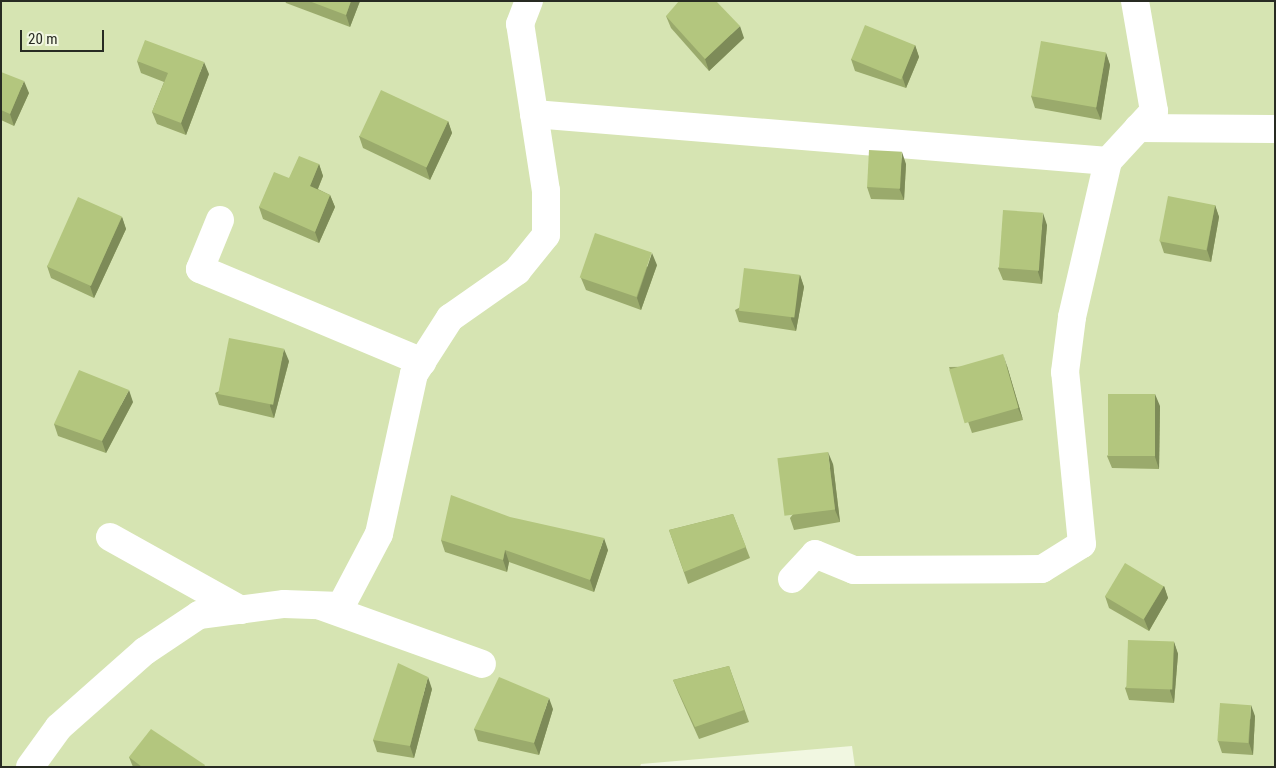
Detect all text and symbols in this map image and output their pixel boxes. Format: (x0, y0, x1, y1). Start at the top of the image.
scale bar (22, 20, 106, 52)
text: 20 m (28, 30, 58, 48)

